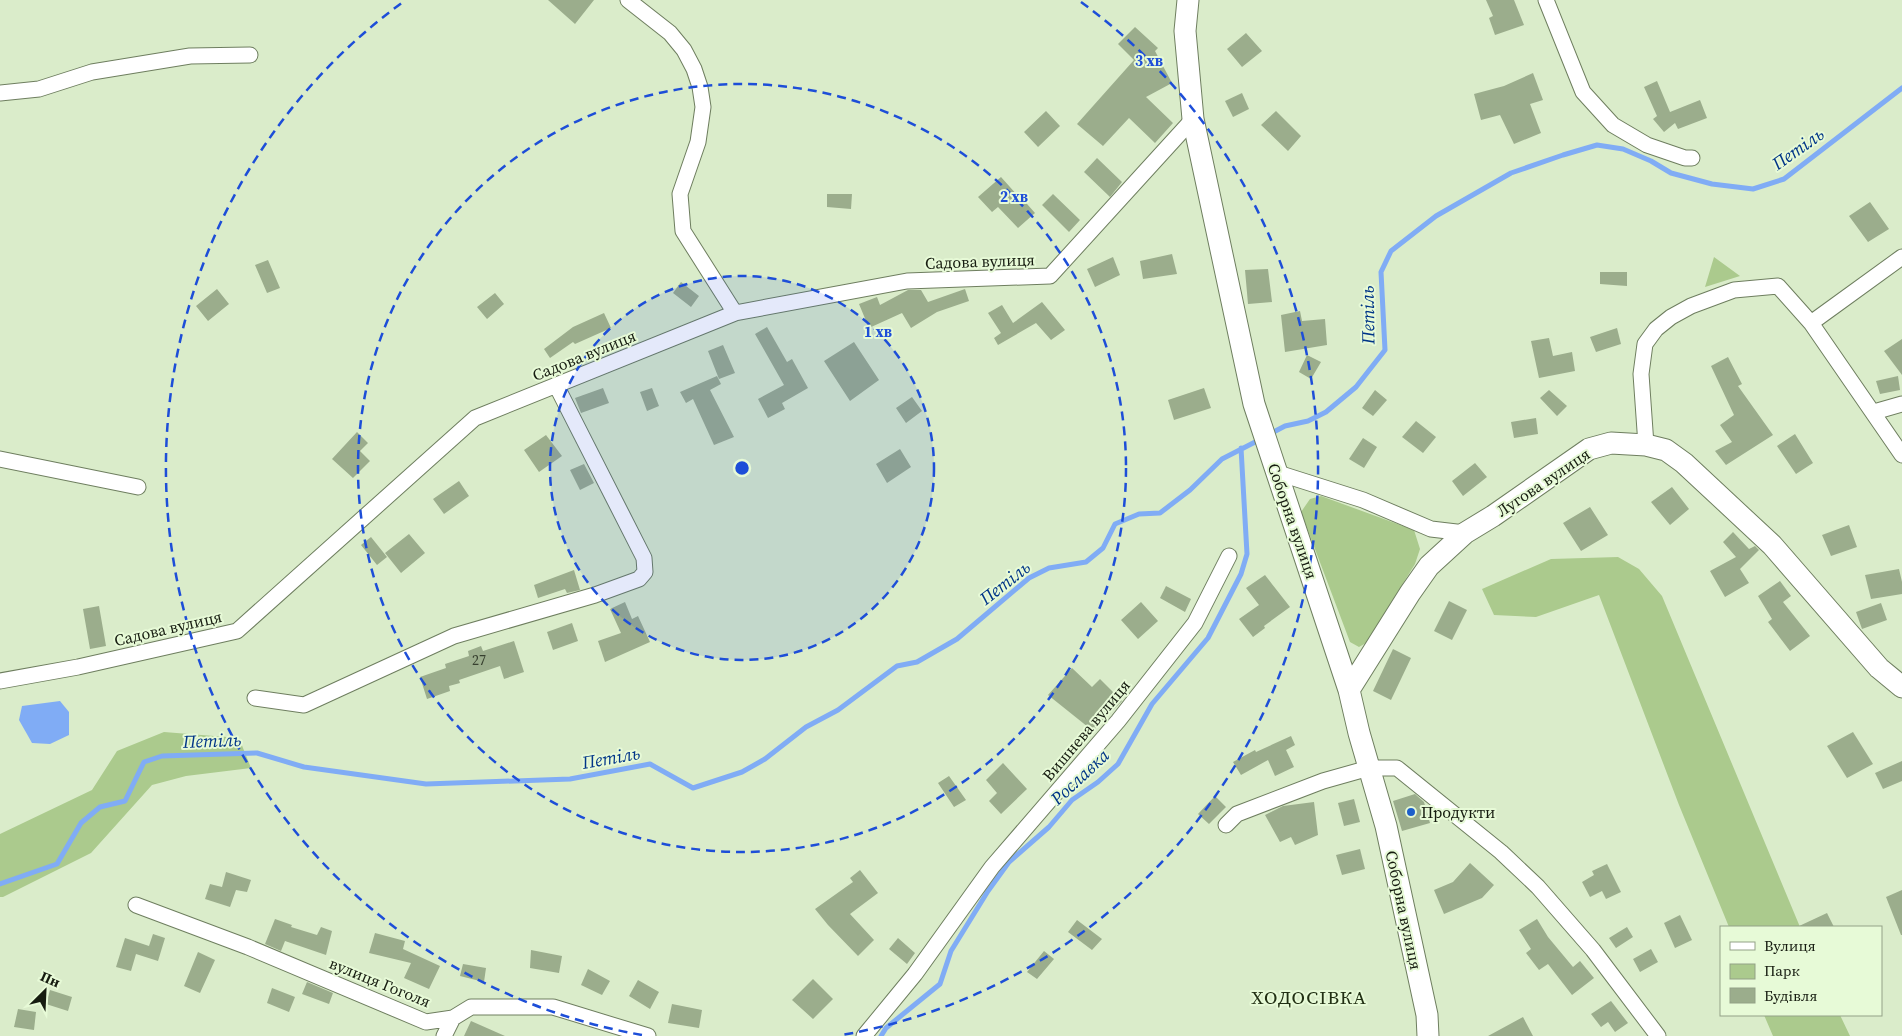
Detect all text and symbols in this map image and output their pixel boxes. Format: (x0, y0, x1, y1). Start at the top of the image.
text: 3 хв (1135, 50, 1163, 71)
water label: Петіль (1766, 122, 1829, 176)
text: 2 хв (1000, 186, 1028, 207)
street label: Садова вулиця (925, 248, 1035, 274)
water label: Петіль (1354, 286, 1381, 345)
text: 1 хв (864, 321, 892, 342)
street label: Садова вулиця (529, 324, 639, 386)
street label: Лугова вулиця (1492, 443, 1594, 521)
centre of rings (733, 459, 751, 477)
street label: Соборна вулиця (1263, 460, 1323, 582)
water label: Петіль (973, 555, 1035, 611)
street label: Садова вулиця (112, 605, 224, 651)
house number: 27 (472, 650, 486, 670)
street label: Вишнева вулиця (1037, 675, 1135, 785)
water label: Петіль (181, 727, 242, 754)
water label: Петіль (579, 740, 642, 775)
water label: Рославка (1044, 743, 1115, 811)
place label: Продукти (1421, 801, 1495, 823)
marker: Продукти (1405, 806, 1417, 818)
street label: Соборна вулиця (1381, 848, 1427, 972)
legend (1720, 926, 1882, 1016)
text: Вулиця (1764, 935, 1816, 956)
street label: вулиця Гоголя (326, 952, 434, 1012)
text: Парк (1764, 960, 1800, 981)
north arrow (20, 966, 70, 1016)
text: Пн (37, 966, 63, 992)
district label: ХОДОСІВКА (1251, 984, 1367, 1010)
text: Будівля (1764, 985, 1817, 1006)

